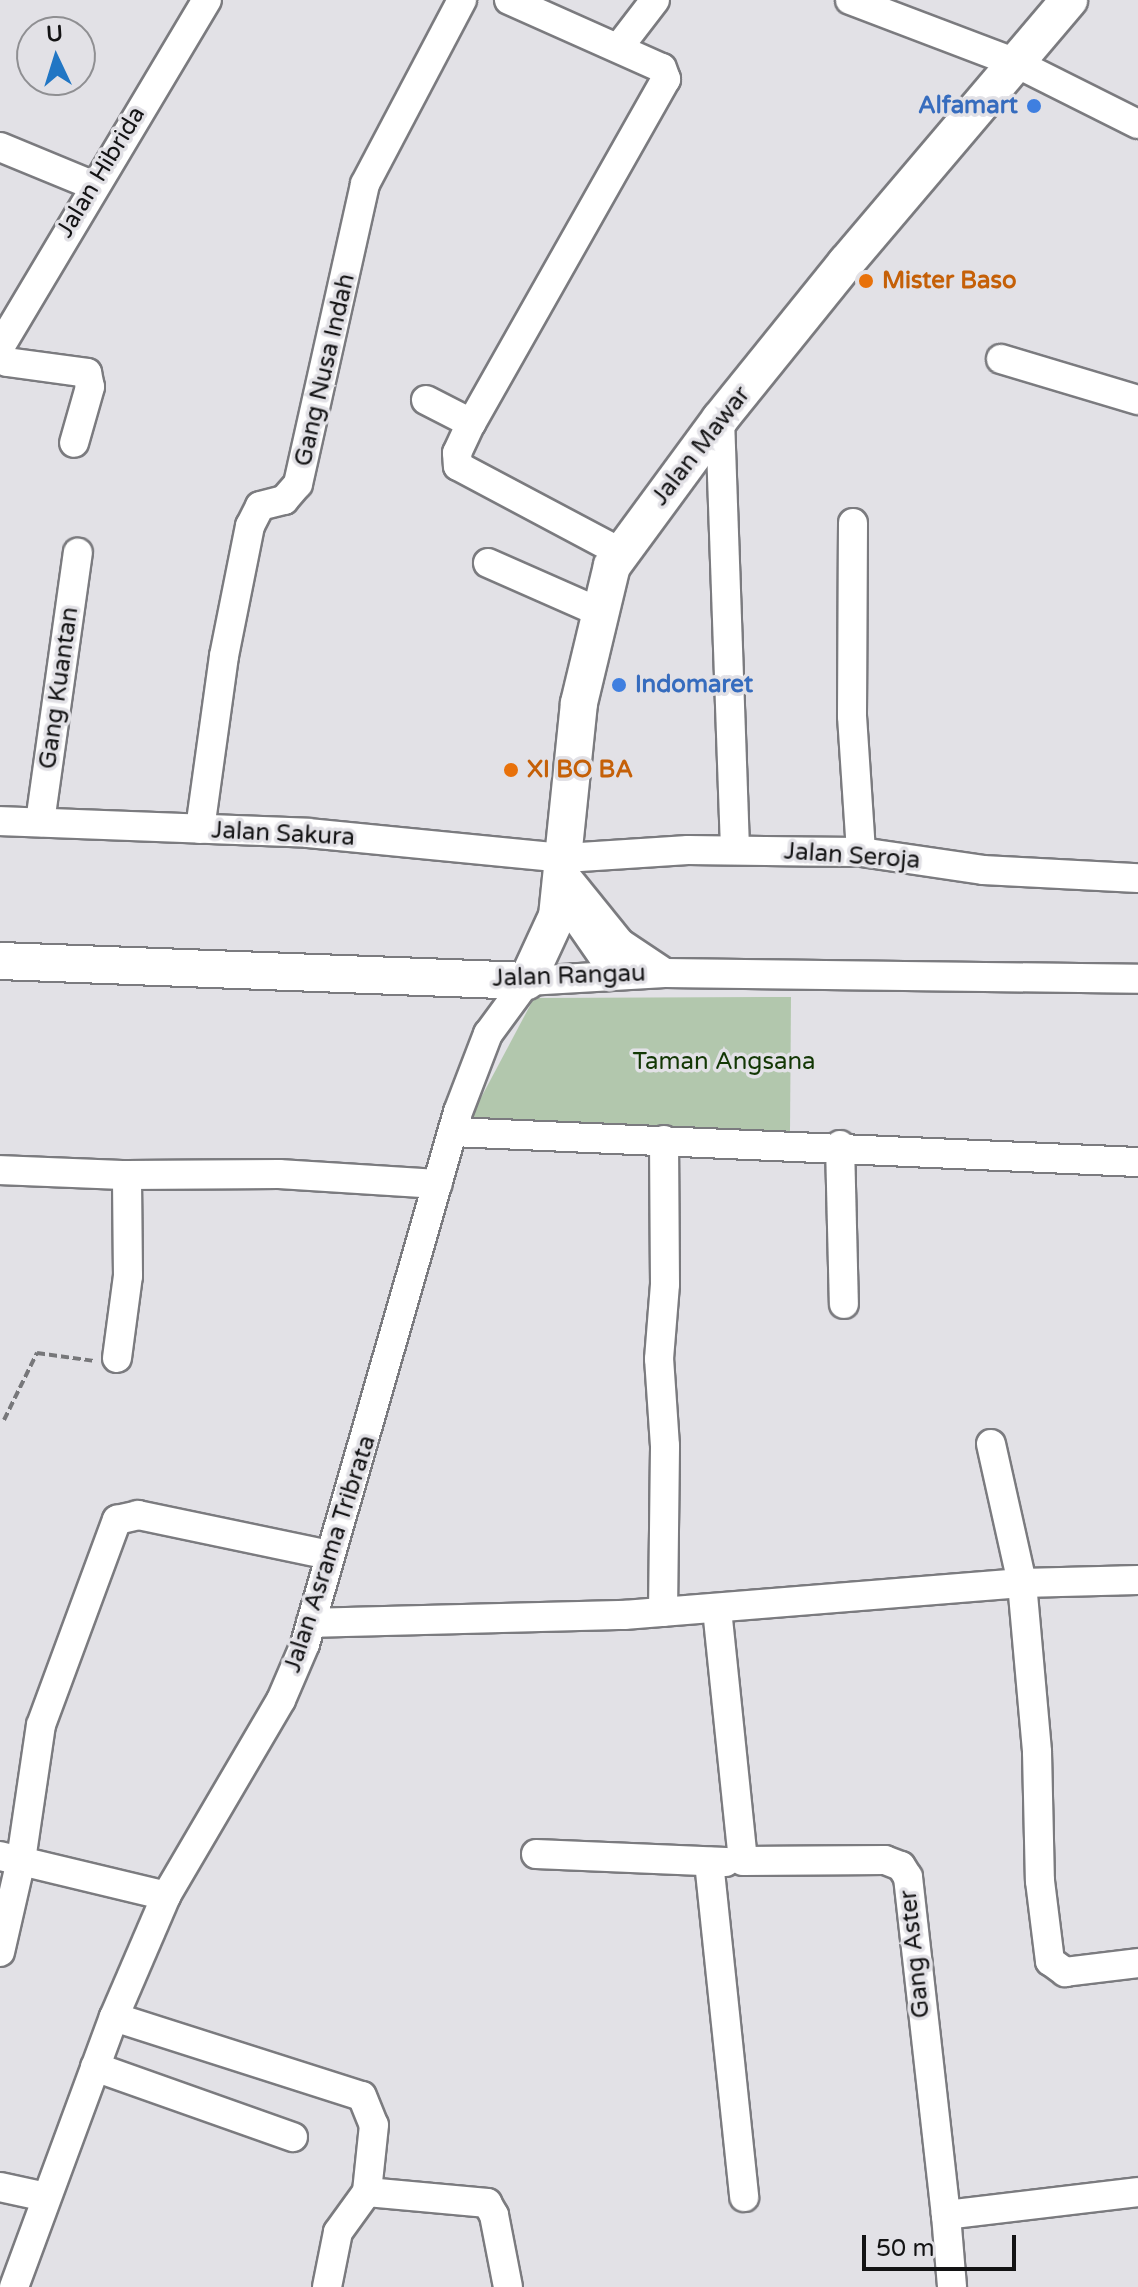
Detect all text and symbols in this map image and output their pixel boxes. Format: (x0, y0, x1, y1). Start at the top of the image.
north arrow (16, 16, 96, 96)
text: U (45, 21, 64, 48)
place label: Alfamart (918, 92, 1018, 120)
marker: Alfamart (1025, 97, 1043, 115)
street label: Jalan Hibrida (51, 101, 151, 243)
place label: Mister Baso (882, 267, 1017, 295)
street label: Gang Nusa Indah (289, 271, 361, 469)
marker: Mister Baso (857, 272, 875, 290)
street label: Jalan Mawar (646, 381, 756, 511)
street label: Gang Kuantan (33, 605, 85, 771)
place label: Indomaret (635, 671, 753, 699)
marker: Indomaret (610, 676, 628, 694)
place label: XI BO BA (527, 756, 633, 784)
marker: XI BO BA (502, 761, 520, 779)
street label: Jalan Sakura (211, 816, 355, 852)
street label: Jalan Seroja (783, 837, 921, 875)
street label: Jalan Rangau (492, 959, 646, 993)
park label: Taman Angsana (632, 1048, 816, 1076)
street label: Jalan Asrama Tribrata (278, 1432, 382, 1676)
street label: Gang Aster (894, 1888, 936, 2020)
scale bar (866, 2219, 1020, 2269)
text: 50 m (876, 2234, 934, 2263)

